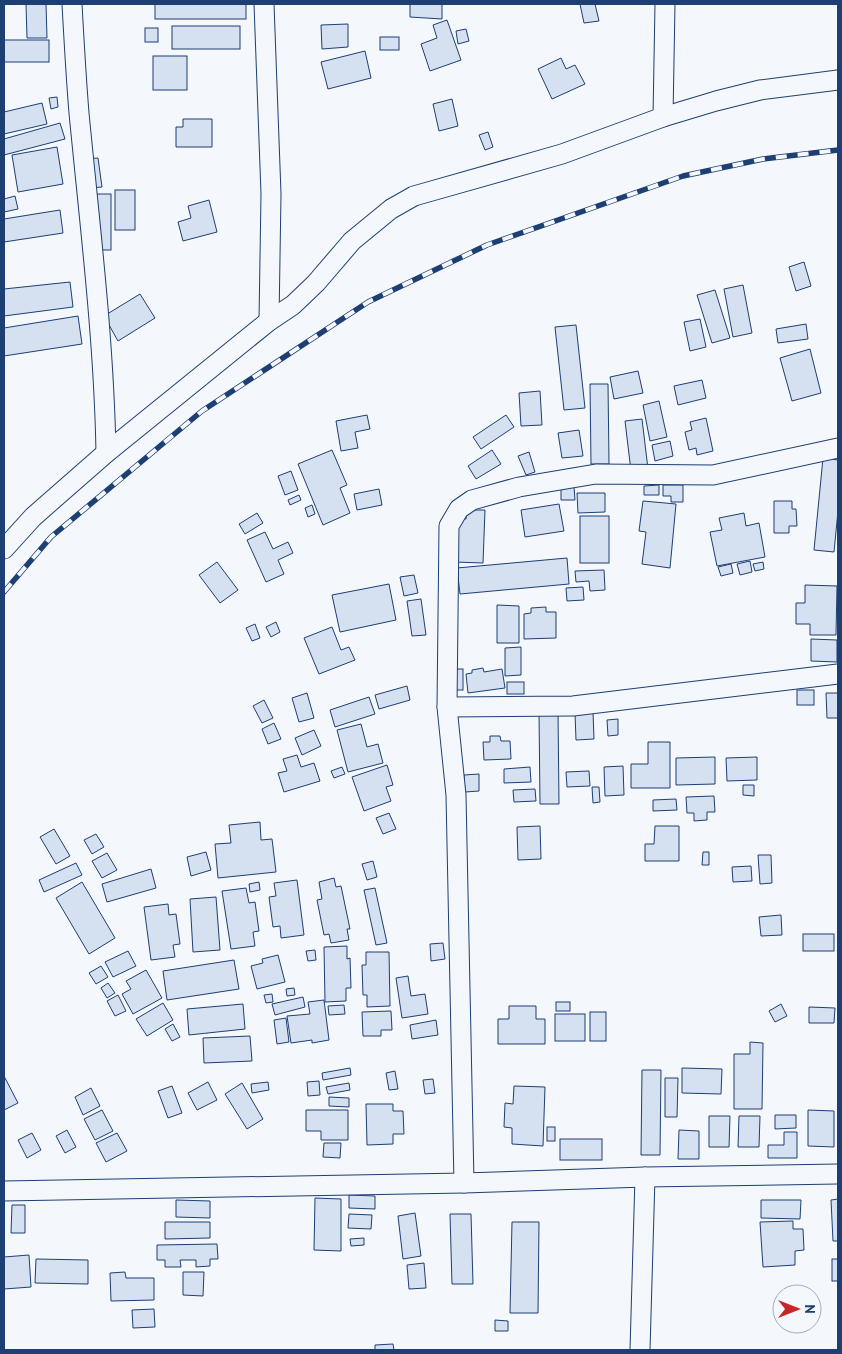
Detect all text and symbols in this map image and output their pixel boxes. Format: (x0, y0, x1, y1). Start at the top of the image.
north arrow (772, 1284, 822, 1334)
text: N (801, 1304, 819, 1314)

